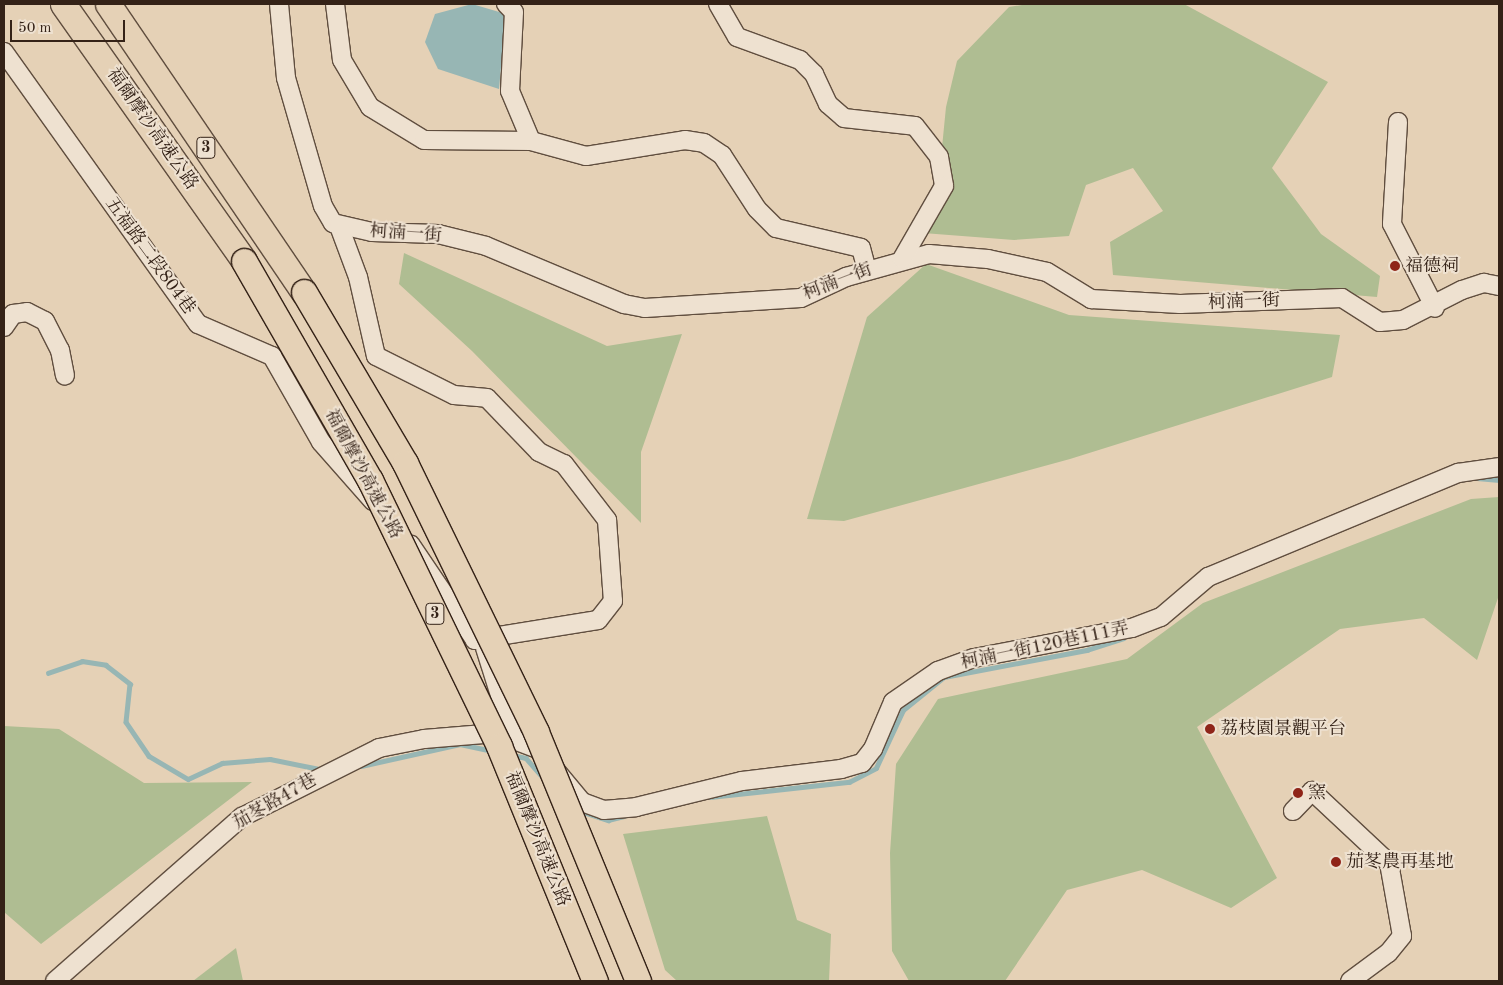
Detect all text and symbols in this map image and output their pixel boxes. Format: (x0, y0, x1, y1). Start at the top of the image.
scale bar (12, 10, 128, 42)
text: 50 m (18, 21, 52, 36)
street label: 福爾摩沙高速公路 (102, 64, 202, 194)
road number: 3 (196, 134, 216, 162)
street label: 五福路二段804巷 (100, 193, 200, 319)
street label: 柯湳一街 (369, 221, 443, 247)
place label: 福德祠 (1405, 255, 1459, 277)
street label: 柯湳一街 (801, 259, 875, 305)
marker: 福德祠 (1389, 260, 1401, 272)
street label: 柯湳一街 (1208, 290, 1280, 314)
street label: 福爾摩沙高速公路 (320, 405, 406, 543)
road number: 3 (425, 600, 445, 628)
street label: 柯湳一街120巷111弄 (959, 618, 1131, 674)
place label: 荔枝園景觀平台 (1220, 718, 1346, 740)
marker: 荔枝園景觀平台 (1204, 723, 1216, 735)
street label: 福爾摩沙高速公路 (500, 768, 574, 910)
street label: 茄苳路47巷 (229, 769, 321, 835)
place label: 窯 (1308, 782, 1326, 804)
marker: 窯 (1292, 787, 1304, 799)
place label: 茄苳農再基地 (1346, 851, 1454, 873)
marker: 茄苳農再基地 (1330, 856, 1342, 868)

